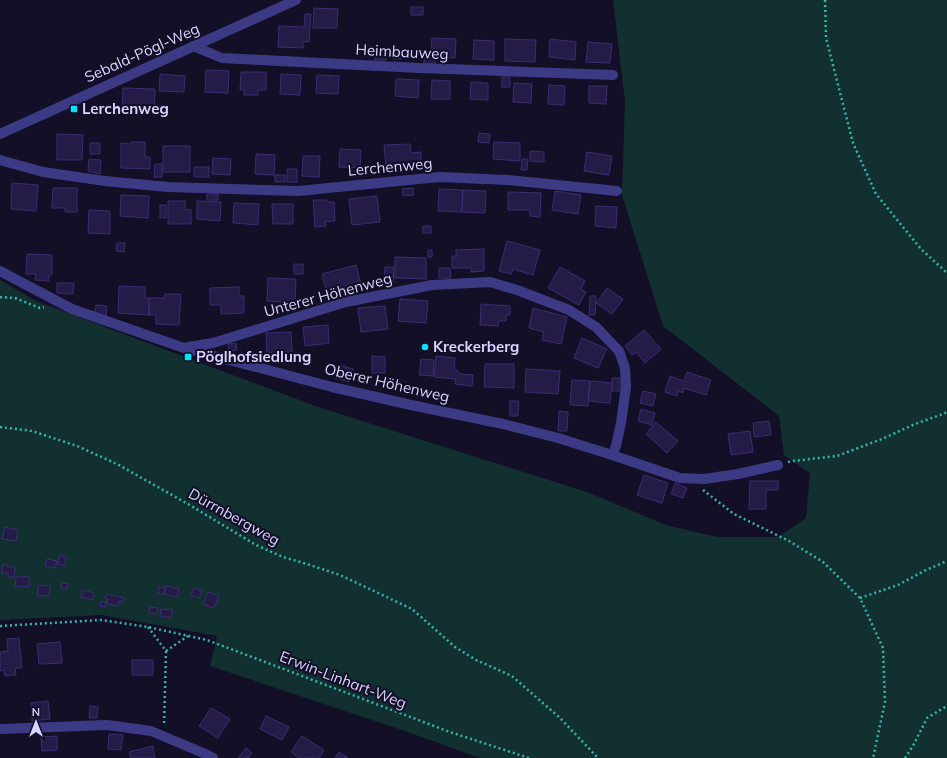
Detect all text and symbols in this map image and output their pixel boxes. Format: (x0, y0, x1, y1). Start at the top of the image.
street label: Sebald-Pögl-Weg (81, 19, 202, 86)
street label: Heimbauweg (355, 40, 449, 63)
place label: Lerchenweg (82, 99, 169, 118)
marker: Lerchenweg (69, 104, 79, 114)
street label: Lerchenweg (347, 153, 433, 180)
street label: Unterer Höhenweg (262, 268, 394, 321)
place label: Kreckerberg (433, 337, 519, 356)
marker: Kreckerberg (420, 342, 430, 352)
place label: Pöglhofsiedlung (196, 347, 311, 366)
marker: Pöglhofsiedlung (183, 352, 193, 362)
street label: Oberer Höhenweg (323, 359, 451, 406)
street label: Dürrnbergweg (185, 484, 283, 549)
street label: Erwin-Linhart-Weg (277, 647, 409, 713)
north arrow (16, 702, 56, 742)
text: N (32, 705, 40, 719)

